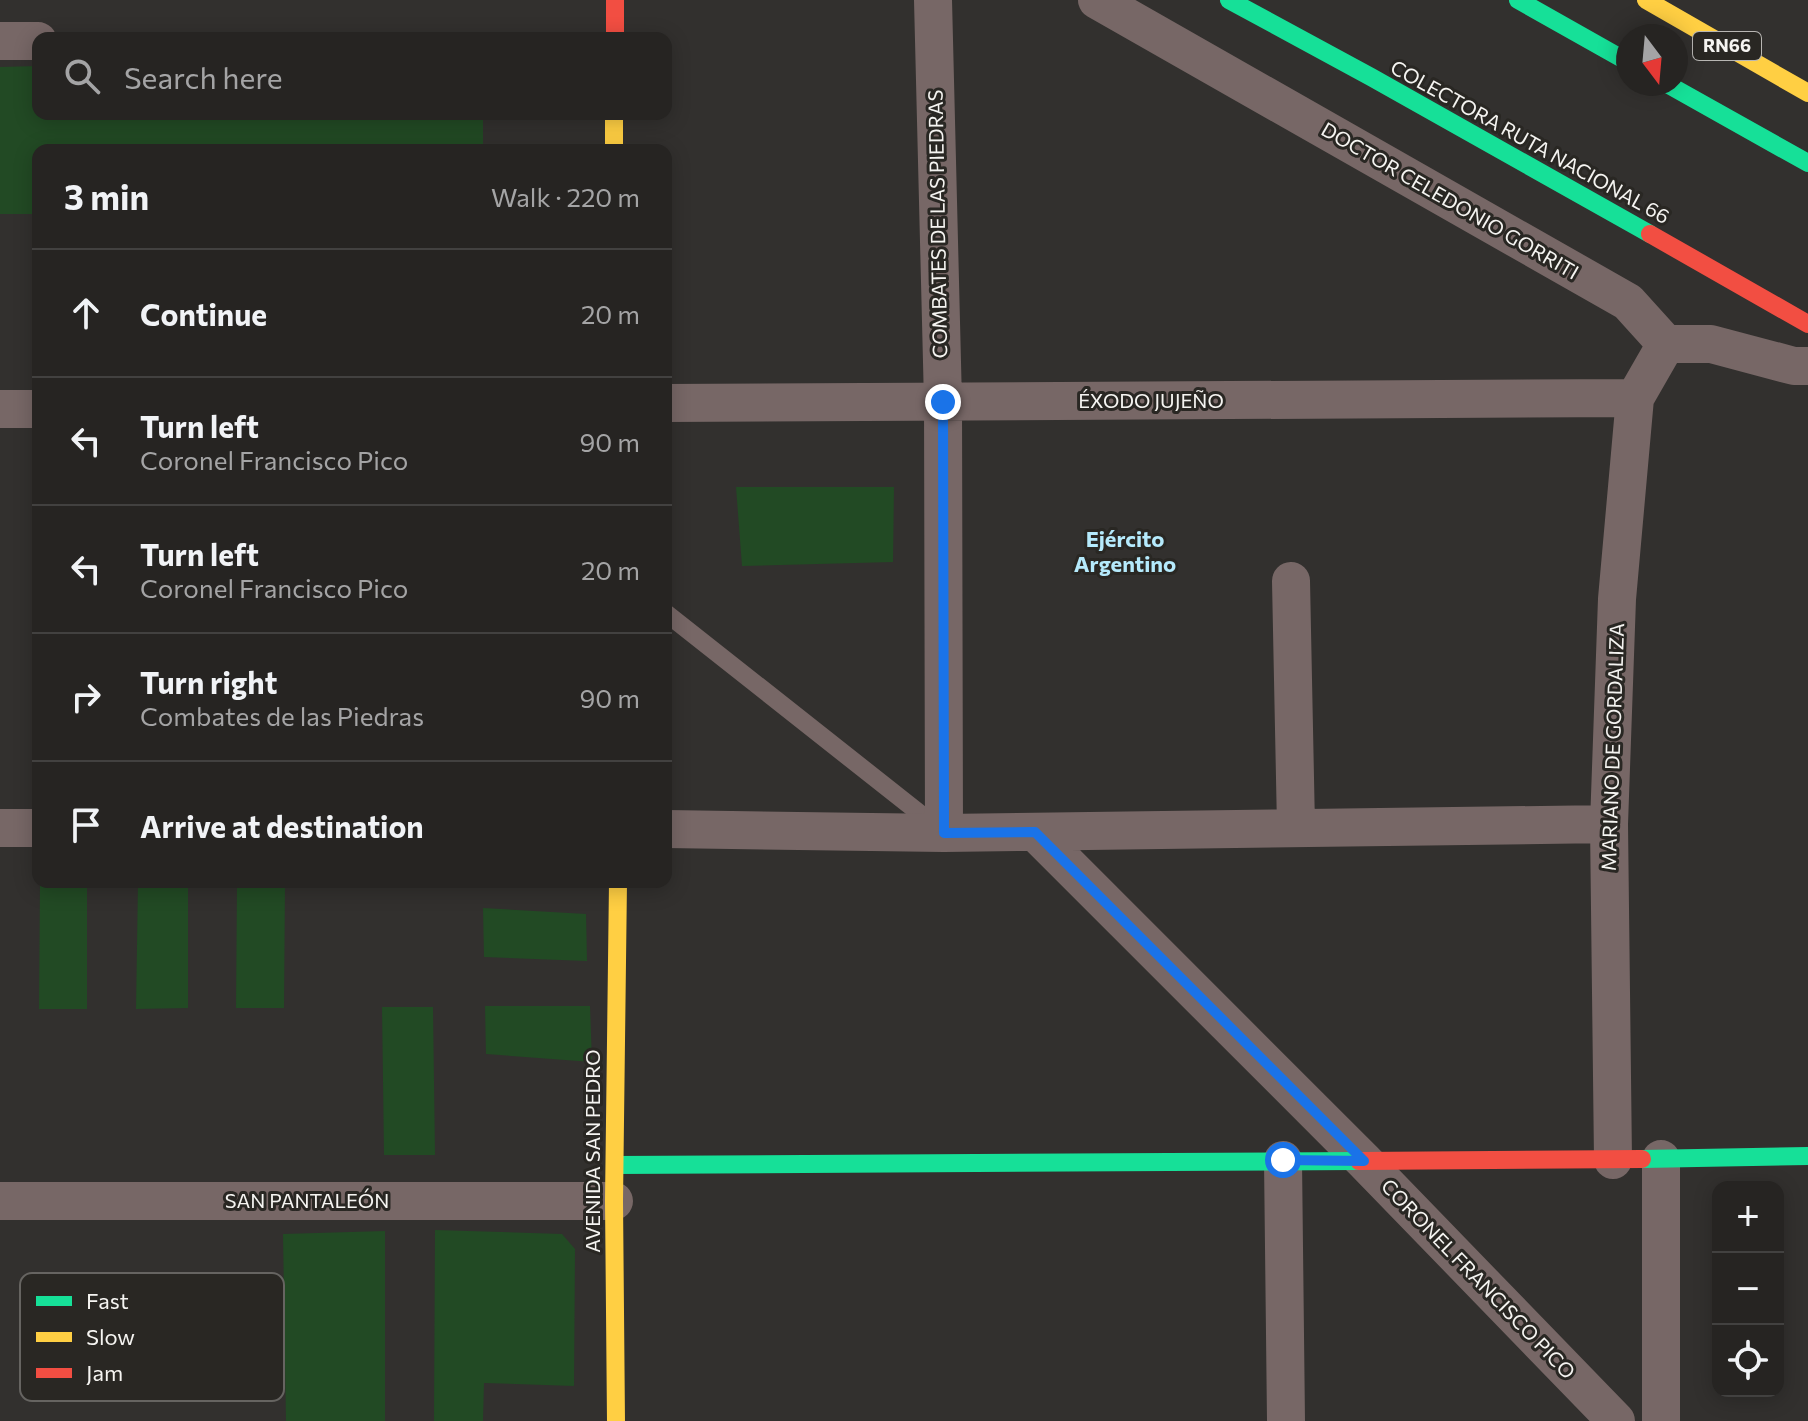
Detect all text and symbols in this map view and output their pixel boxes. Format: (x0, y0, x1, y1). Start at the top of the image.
north arrow (1616, 24, 1688, 96)
search box (32, 32, 672, 120)
road number: RN66 (1693, 32, 1761, 60)
icon: search (60, 54, 104, 98)
street label: COLECTORA RUTA NACIONAL 66 (1387, 54, 1674, 228)
text: Search here (124, 58, 283, 95)
street label: COMBATES DE LAS PIEDRAS (923, 89, 951, 359)
street label: DOCTOR CELEDONIO GORRITI (1318, 116, 1583, 284)
text: 3 min (64, 175, 149, 217)
text: Walk · 220 m (491, 181, 640, 212)
icon: ahead (64, 291, 108, 335)
text: Continue (140, 295, 267, 332)
text: 20 m (581, 298, 640, 329)
route end (925, 384, 961, 420)
street label: ÉXODO JUJEÑO (1078, 388, 1224, 412)
text: Turn left (140, 407, 259, 444)
icon: left (64, 419, 108, 463)
text: 90 m (580, 426, 640, 457)
text: Coronel Francisco Pico (140, 444, 408, 475)
district label: Ejército Argentino (1074, 525, 1176, 577)
text: Turn left (140, 535, 259, 572)
icon: left (64, 547, 108, 591)
text: 20 m (581, 554, 640, 585)
text: Coronel Francisco Pico (140, 572, 408, 603)
street label: MARIANO DE GORDALIZA (1596, 622, 1628, 871)
text: Turn right (140, 663, 277, 700)
icon: right (64, 675, 108, 719)
text: 90 m (580, 682, 640, 713)
text: Combates de las Piedras (140, 700, 424, 731)
icon: arrive (64, 803, 108, 847)
text: Arrive at destination (140, 807, 424, 844)
street label: AVENIDA SAN PEDRO (580, 1049, 604, 1253)
route start (1265, 1142, 1301, 1178)
street label: CORONEL FRANCISCO PICO (1377, 1173, 1581, 1383)
map controls (1712, 1181, 1784, 1397)
button: + (1712, 1181, 1784, 1253)
street label: SAN PANTALEÓN (225, 1188, 389, 1212)
button: − (1712, 1253, 1784, 1325)
legend (20, 1273, 284, 1401)
text: Fast (86, 1287, 129, 1314)
text: Slow (86, 1323, 135, 1350)
button: locate (1712, 1325, 1784, 1397)
text: Jam (86, 1359, 123, 1386)

